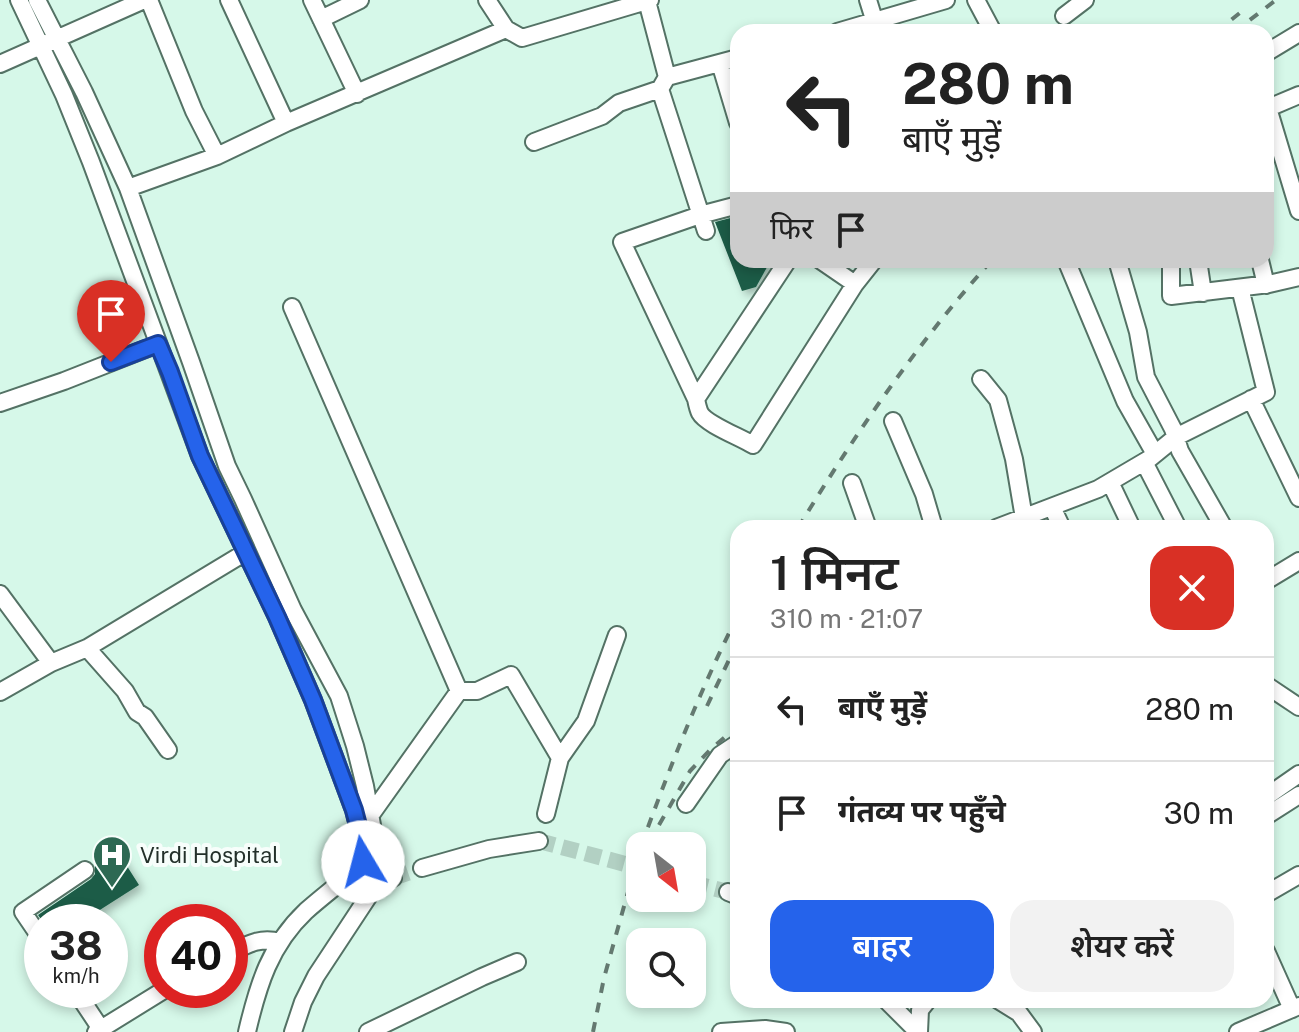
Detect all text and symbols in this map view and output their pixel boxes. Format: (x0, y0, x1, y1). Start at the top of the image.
text: 280 m (902, 51, 1074, 117)
icon: left (770, 56, 874, 160)
text: बाएँ मुड़ें (902, 118, 1001, 160)
icon: arrive (829, 208, 873, 252)
text: फिर (770, 210, 813, 246)
pin (77, 280, 145, 362)
icon: arrive (89, 292, 133, 336)
text: 1 मिनट (770, 544, 899, 601)
button: close (1150, 546, 1234, 630)
text: 310 m · 21:07 (770, 603, 923, 634)
icon: left (770, 687, 814, 731)
text: बाएँ मुड़ें (838, 689, 927, 725)
text: 280 m (1145, 691, 1234, 727)
icon: arrive (770, 791, 814, 835)
text: गंतव्य पर पहुँचे (838, 793, 1006, 829)
text: 30 m (1164, 795, 1234, 831)
position arrow (321, 820, 405, 904)
north arrow (626, 832, 706, 912)
map controls (626, 832, 706, 1008)
hospital icon: Virdi Hospital (91, 834, 133, 889)
place label: Virdi Hospital (140, 842, 279, 868)
button: बाहर (770, 900, 994, 992)
button: शेयर करें (1010, 900, 1234, 992)
speed limit sign: 40 (144, 904, 248, 1008)
text: 38 (49, 922, 103, 969)
button: search (626, 928, 706, 1008)
text: km/h (52, 964, 100, 988)

